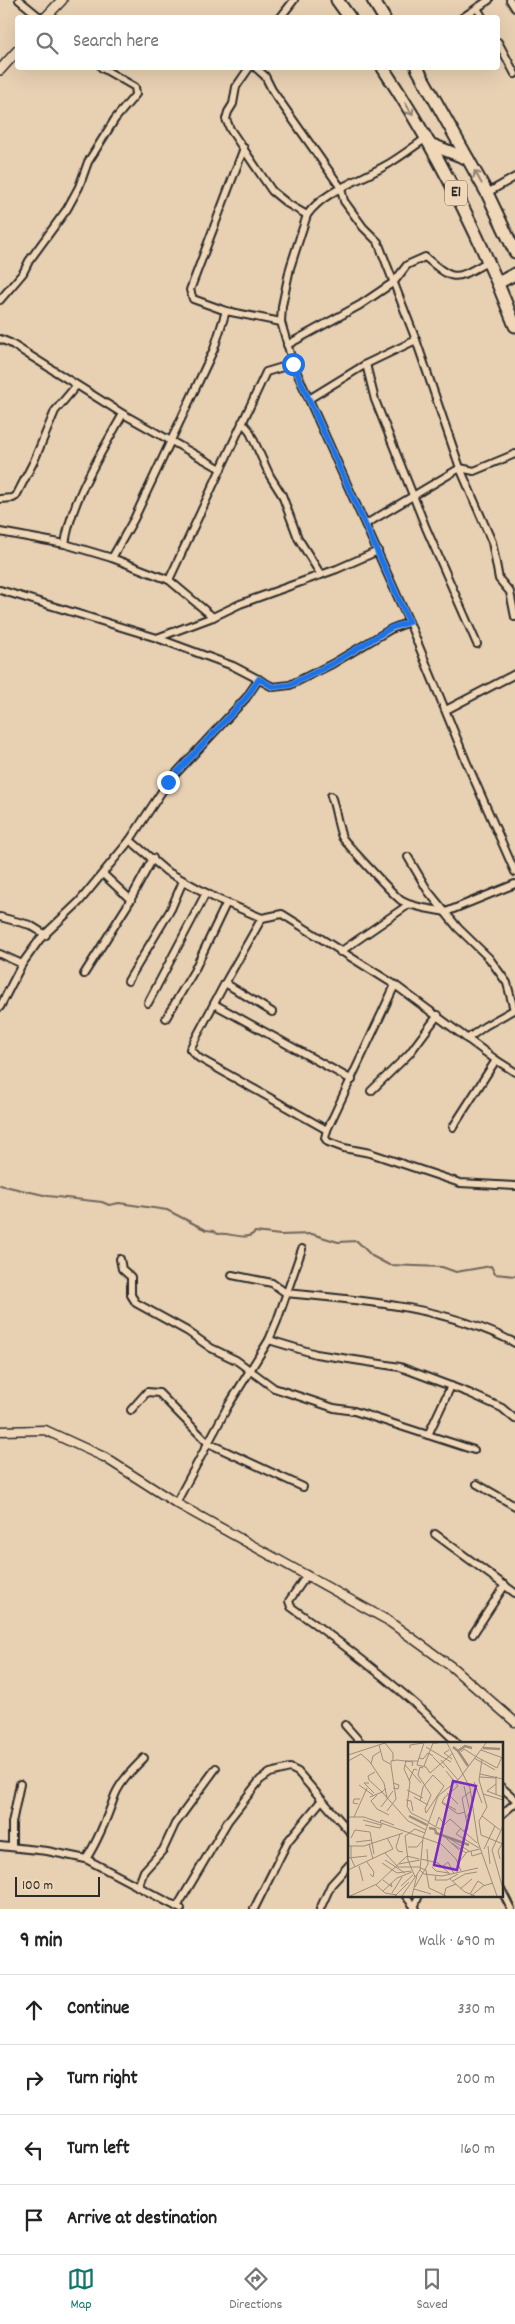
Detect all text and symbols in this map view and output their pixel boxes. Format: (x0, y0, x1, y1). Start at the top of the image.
search box (15, 15, 500, 70)
icon: search (33, 29, 61, 57)
text: Search here (73, 29, 159, 56)
one-way arrow (404, 102, 414, 116)
one-way arrow (473, 171, 483, 185)
road number: E1 (445, 180, 467, 206)
route start (282, 353, 305, 376)
route end (157, 771, 180, 794)
inset map (348, 1742, 502, 1896)
scale bar (15, 1874, 100, 1897)
text: 100 m (22, 1876, 53, 1896)
text: 9 min (20, 1927, 62, 1957)
text: Walk · 690 m (418, 1930, 495, 1953)
icon: ahead (20, 1996, 48, 2024)
text: Continue (67, 1996, 129, 2023)
text: 330 m (457, 1998, 495, 2021)
icon: right (20, 2066, 48, 2094)
text: Turn right (67, 2066, 138, 2093)
text: 200 m (456, 2068, 495, 2091)
icon: left (20, 2136, 48, 2164)
text: Turn left (67, 2136, 130, 2163)
text: 160 m (460, 2138, 495, 2161)
icon: arrive (20, 2206, 48, 2234)
text: Arrive at destination (67, 2206, 217, 2233)
tab: Map (67, 2265, 95, 2315)
tab: Directions (229, 2265, 282, 2315)
tab: Saved (417, 2265, 448, 2315)

